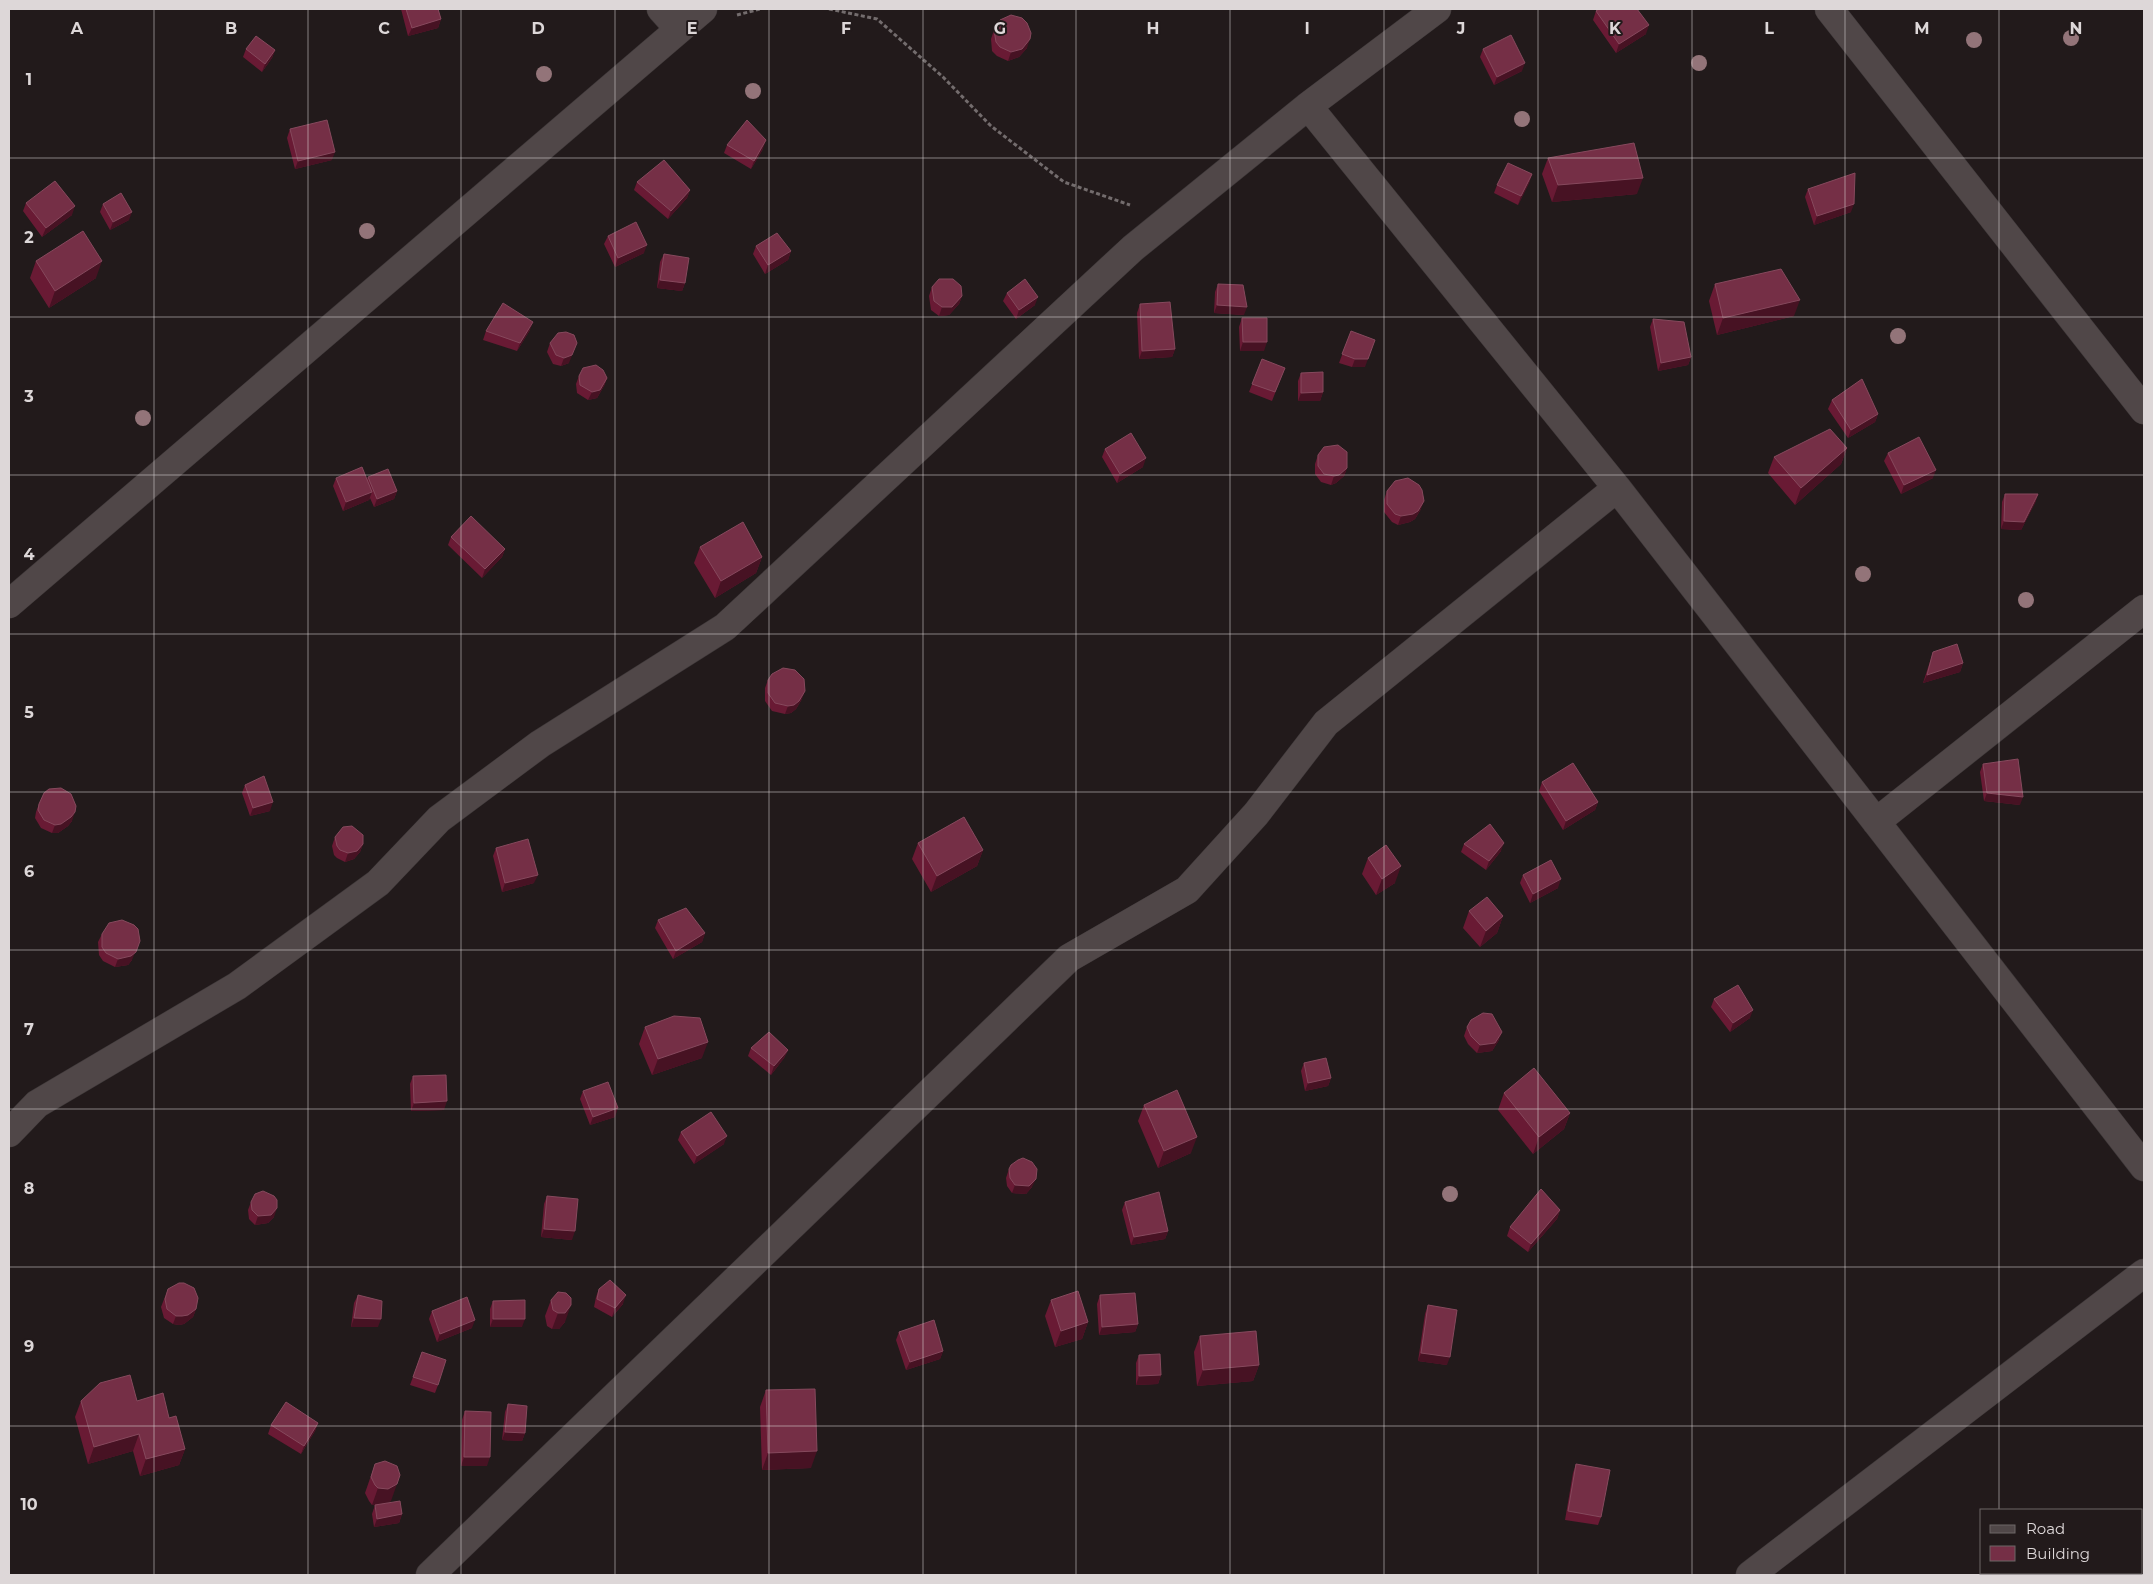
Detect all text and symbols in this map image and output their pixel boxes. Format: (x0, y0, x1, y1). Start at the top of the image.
text: A (70, 19, 84, 38)
text: B (225, 19, 237, 38)
text: C (378, 19, 390, 38)
text: D (531, 19, 545, 38)
text: E (687, 19, 697, 38)
text: F (841, 19, 851, 38)
text: G (994, 19, 1006, 38)
text: H (1147, 19, 1159, 38)
text: I (1304, 19, 1310, 38)
text: J (1456, 19, 1465, 38)
text: K (1609, 19, 1622, 38)
text: L (1764, 19, 1774, 38)
text: M (1914, 19, 1930, 38)
text: N (2070, 19, 2082, 38)
text: 1 (26, 70, 32, 89)
text: 2 (24, 228, 34, 247)
text: 3 (23, 387, 34, 406)
text: 4 (23, 545, 35, 564)
text: 5 (24, 703, 34, 722)
text: 6 (24, 862, 34, 881)
text: 7 (24, 1020, 34, 1039)
text: 8 (24, 1179, 34, 1198)
text: 9 (24, 1337, 34, 1356)
text: 10 (20, 1495, 38, 1514)
legend (1980, 1509, 2143, 1574)
text: Road (2026, 1519, 2065, 1538)
text: Building (2026, 1544, 2090, 1563)

